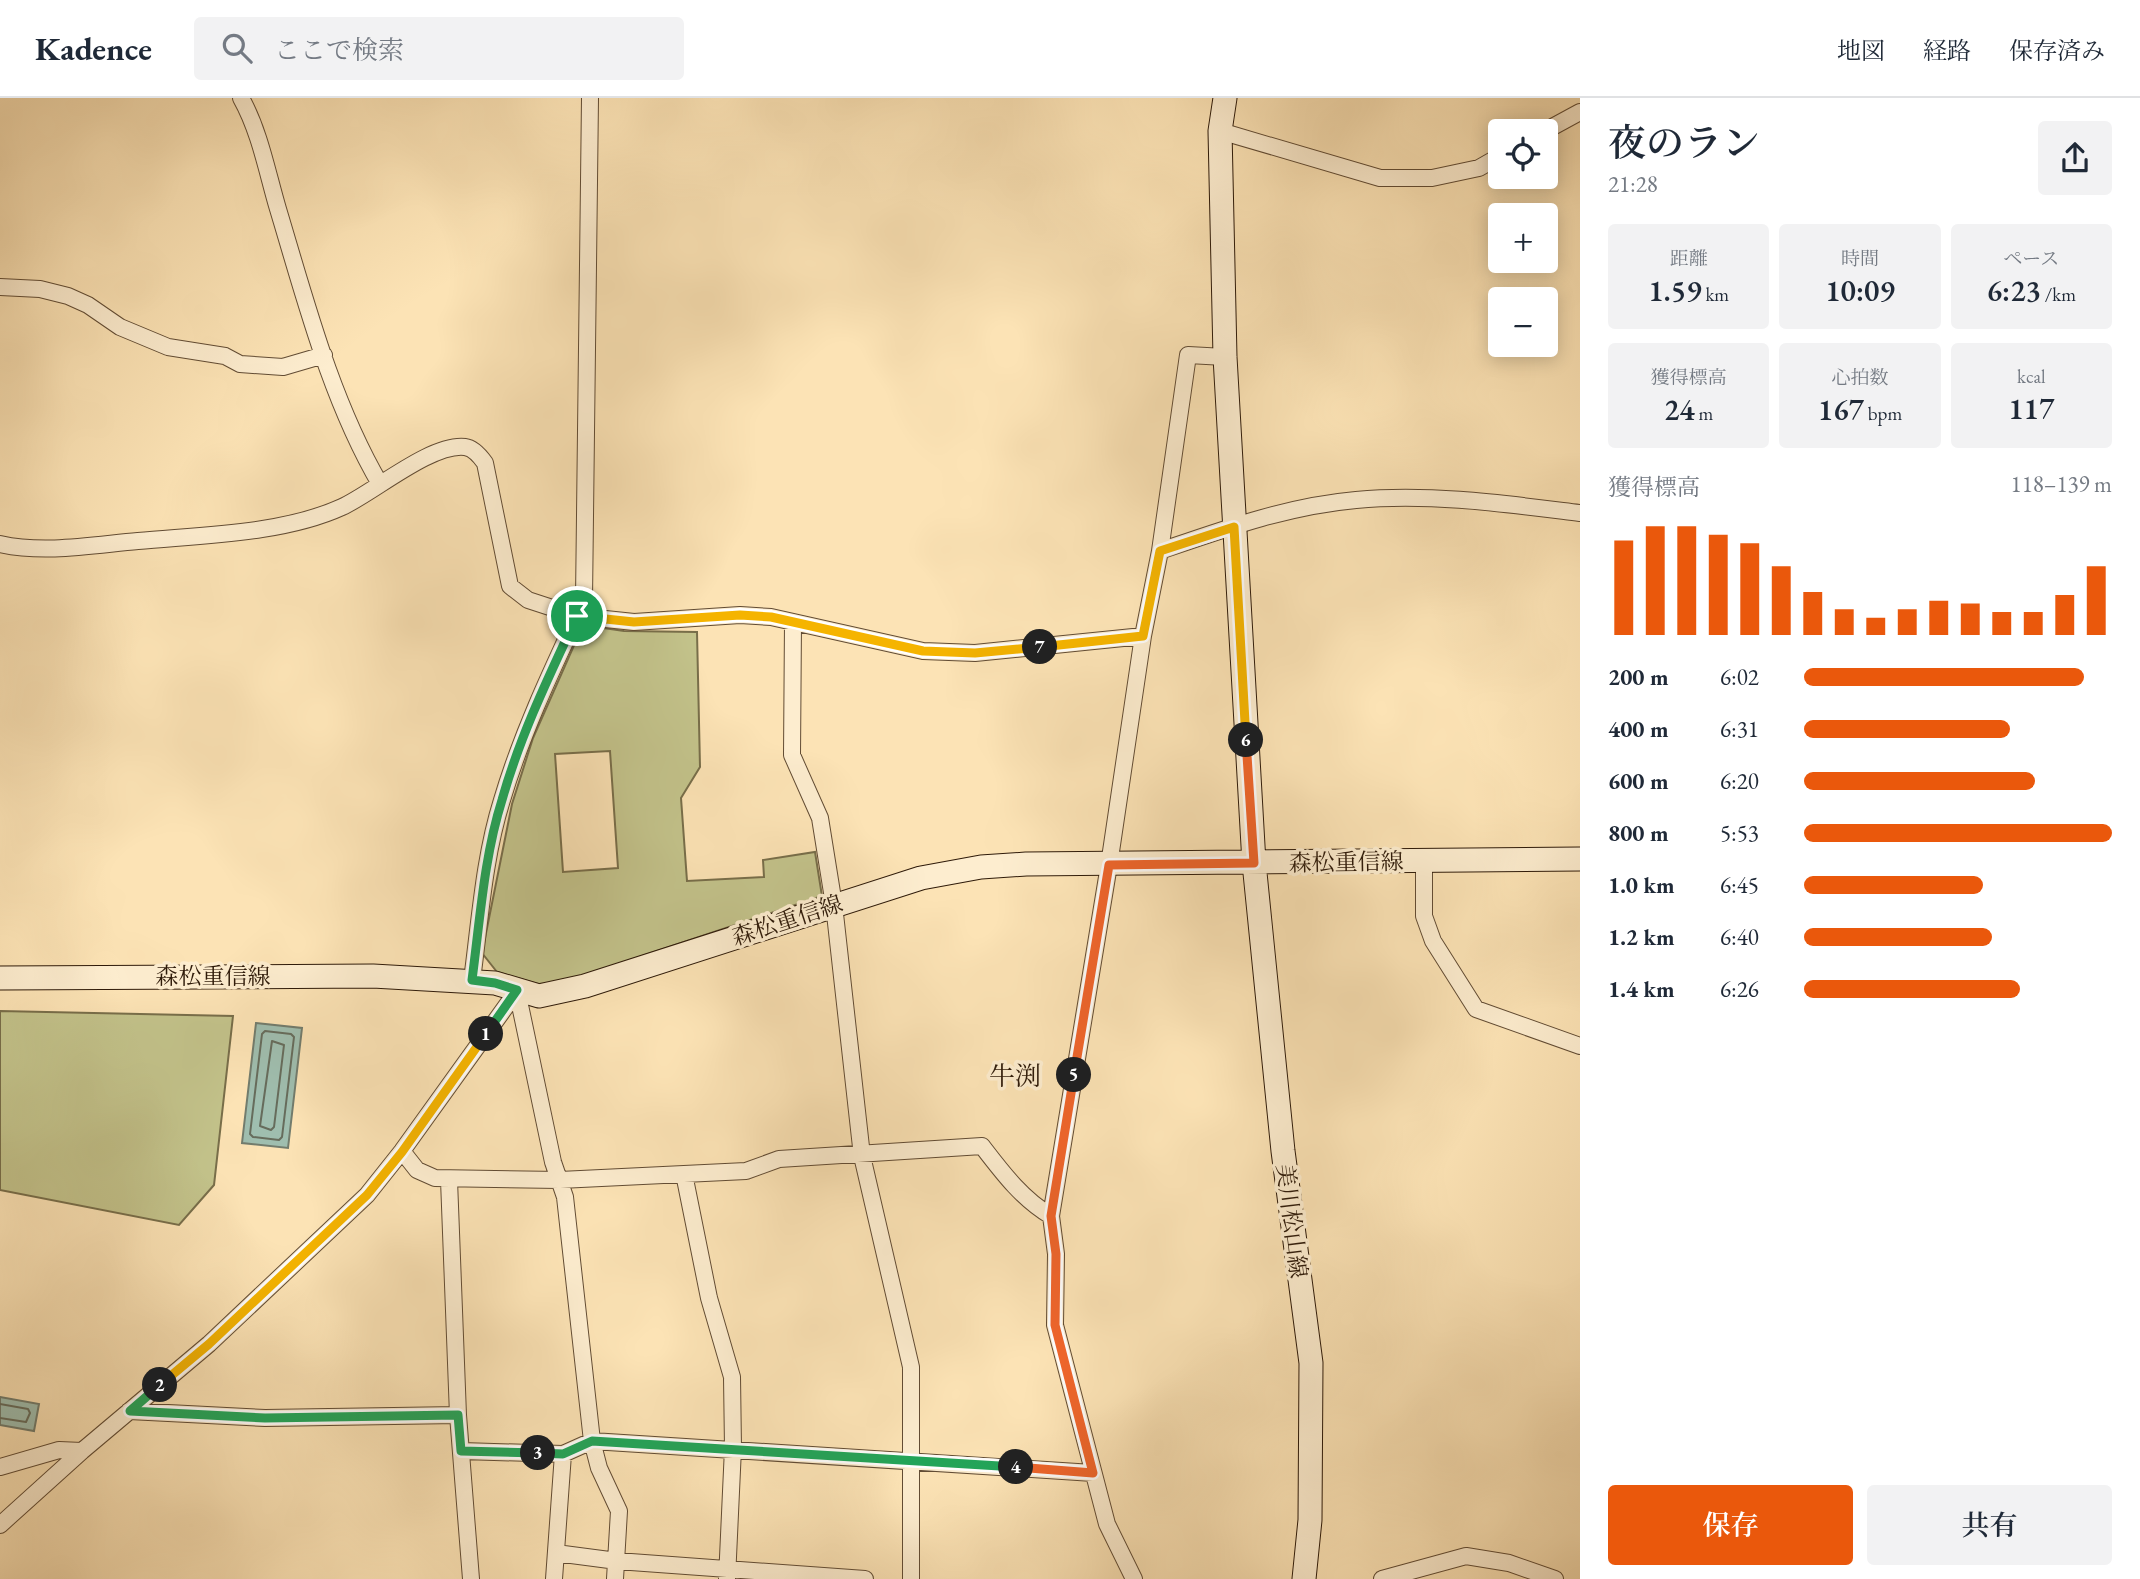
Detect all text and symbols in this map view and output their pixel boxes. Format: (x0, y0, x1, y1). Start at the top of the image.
search box (194, 17, 684, 80)
text: Kadence (35, 27, 152, 70)
icon: search (218, 29, 256, 67)
text: ここで検索 (274, 33, 404, 67)
text: 地図 (1837, 35, 1885, 66)
text: 経路 (1923, 35, 1971, 66)
text: 保存済み (2009, 35, 2105, 66)
text: 夜のラン (1608, 118, 1760, 167)
map controls (1488, 119, 1558, 357)
button: locate (1488, 119, 1558, 189)
button: share (2038, 121, 2112, 195)
text: 21:28 (1608, 169, 1658, 199)
button: + (1488, 203, 1558, 273)
text: 距離 (1670, 246, 1708, 271)
text: 時間 (1841, 246, 1879, 271)
text: ペース (2003, 246, 2059, 271)
text: 1.59 (1648, 271, 1702, 310)
text: 10:09 (1825, 271, 1895, 310)
text: 6:23 (1987, 271, 2041, 310)
text: km (1702, 282, 1729, 307)
text: /km (2041, 282, 2076, 307)
button: − (1488, 287, 1558, 357)
text: kcal (2017, 364, 2046, 389)
text: 獲得標高 (1651, 365, 1727, 390)
text: 心拍数 (1831, 365, 1889, 390)
text: 117 (2008, 389, 2054, 428)
text: 24 (1664, 390, 1695, 429)
text: 167 (1818, 390, 1864, 429)
text: m (1695, 401, 1713, 426)
text: bpm (1864, 401, 1902, 426)
text: 118–139 m (2011, 469, 2112, 499)
text: 獲得標高 (1608, 472, 1700, 502)
pin (547, 586, 607, 646)
icon: arrive (558, 597, 596, 635)
pin: 7 (1023, 630, 1058, 664)
text: 7 (1034, 634, 1045, 659)
text: 200 m (1608, 662, 1669, 692)
text: 6:02 (1720, 662, 1759, 692)
text: 400 m (1608, 714, 1669, 744)
text: 6:31 (1720, 714, 1759, 744)
pin: 6 (1228, 722, 1264, 758)
text: 6 (1240, 727, 1251, 752)
text: 600 m (1608, 766, 1669, 796)
text: 6:20 (1720, 766, 1759, 796)
text: 800 m (1608, 818, 1669, 848)
text: 5:53 (1720, 818, 1759, 848)
street label: 森松重信線 (1288, 846, 1404, 878)
text: 1.0 km (1608, 870, 1675, 900)
text: 6:45 (1720, 870, 1759, 900)
street label: 森松重信線 (728, 888, 846, 952)
text: 1.2 km (1608, 922, 1675, 952)
text: 6:40 (1720, 922, 1759, 952)
street label: 森松重信線 (156, 961, 271, 991)
text: 1.4 km (1608, 974, 1675, 1004)
text: 6:26 (1720, 974, 1759, 1004)
pin: 1 (468, 1016, 504, 1052)
text: 1 (480, 1021, 491, 1046)
pin: 5 (1056, 1058, 1092, 1093)
district label: 牛渕 (989, 1059, 1041, 1093)
text: 5 (1068, 1062, 1079, 1087)
street label: 美川松山線 (1270, 1162, 1314, 1280)
pin: 2 (142, 1368, 178, 1402)
text: 2 (154, 1372, 165, 1397)
pin: 3 (520, 1436, 556, 1470)
text: 3 (532, 1440, 543, 1465)
pin: 4 (998, 1450, 1034, 1484)
text: 4 (1010, 1454, 1021, 1479)
button: 保存 (1608, 1485, 1853, 1565)
button: 共有 (1867, 1485, 2112, 1565)

